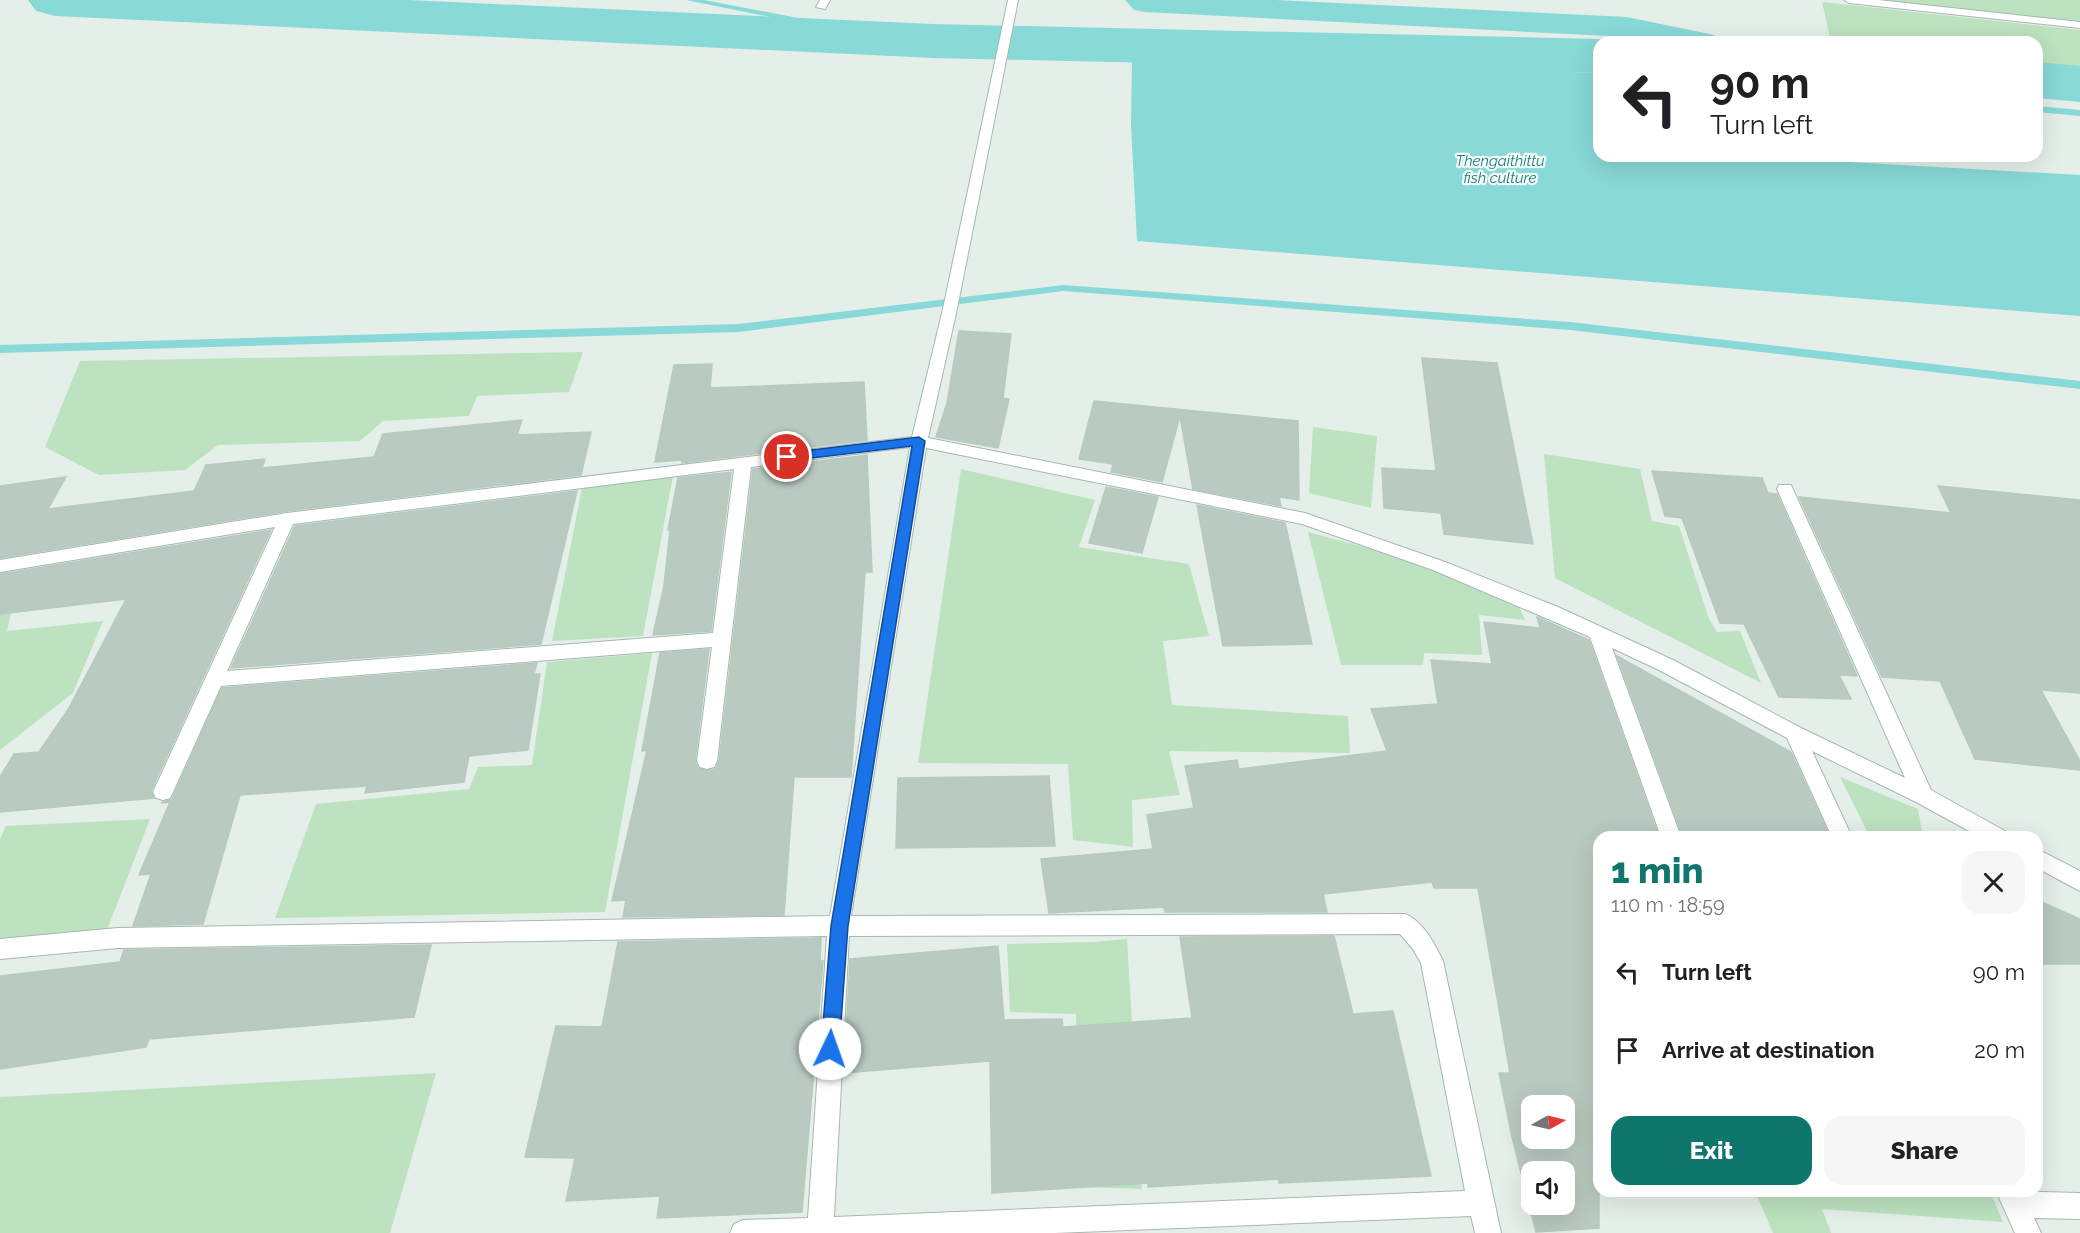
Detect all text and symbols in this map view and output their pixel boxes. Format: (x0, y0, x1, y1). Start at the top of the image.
text: 90 m (1710, 59, 1810, 108)
icon: left (1611, 60, 1689, 138)
text: Turn left (1710, 109, 1813, 140)
water label: Thengaithittu fish culture (1455, 152, 1545, 187)
pin (761, 431, 812, 482)
icon: arrive (770, 440, 803, 473)
text: 1 min (1611, 849, 1703, 891)
button: close (1962, 851, 2025, 914)
text: 110 m · 18:59 (1611, 893, 1725, 917)
icon: left (1611, 956, 1644, 989)
text: Turn left (1662, 959, 1752, 985)
text: 90 m (1973, 959, 2025, 985)
position arrow (798, 1017, 862, 1081)
icon: arrive (1611, 1034, 1644, 1067)
text: Arrive at destination (1662, 1037, 1875, 1063)
text: 20 m (1974, 1037, 2025, 1063)
north arrow (1521, 1095, 1575, 1149)
map controls (1521, 1095, 1575, 1215)
button: Exit (1611, 1116, 1812, 1185)
button: Share (1824, 1116, 2025, 1185)
button: sound (1521, 1161, 1575, 1215)

